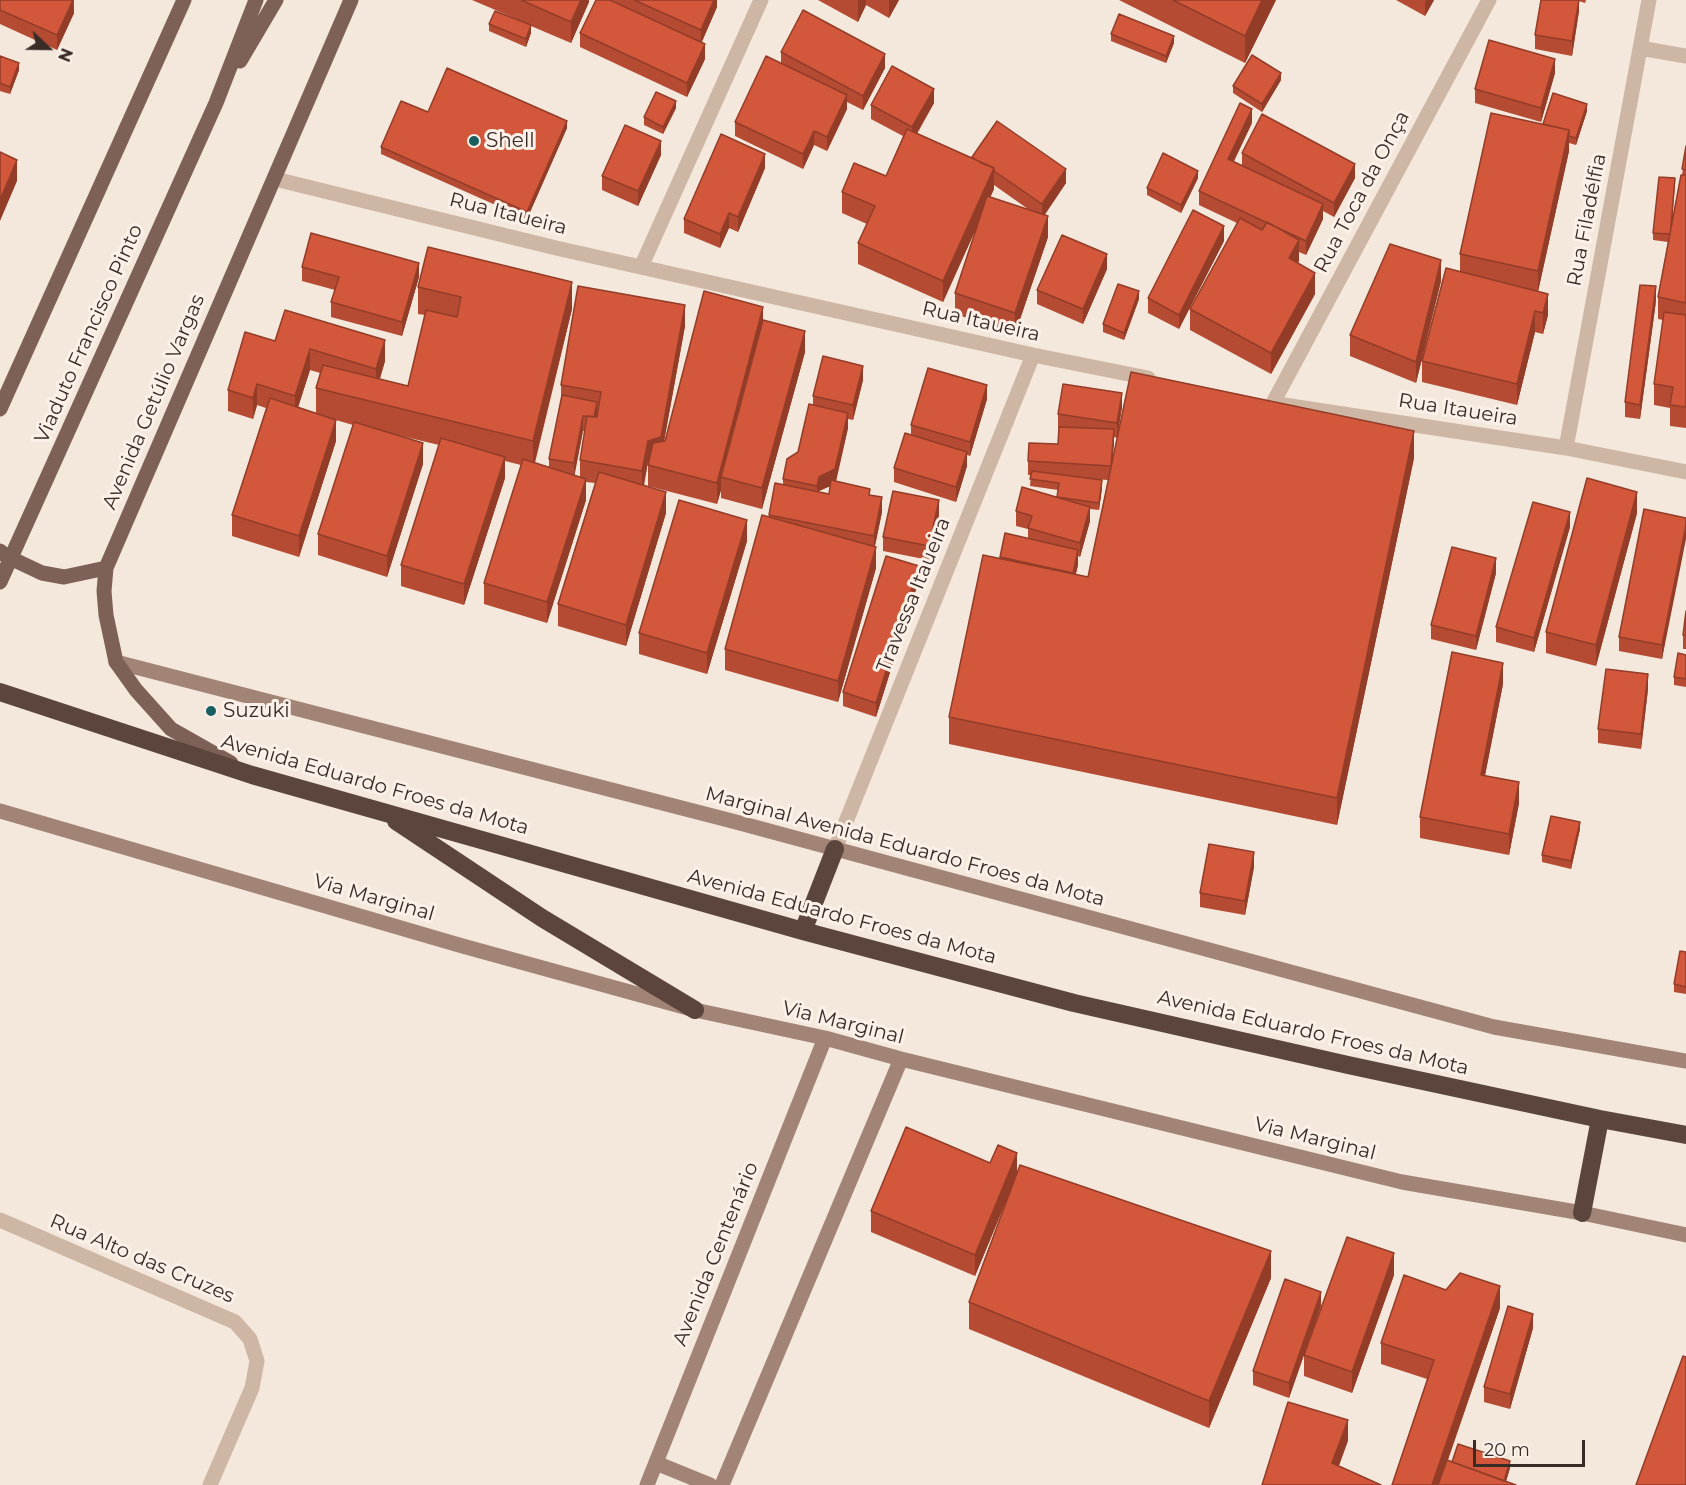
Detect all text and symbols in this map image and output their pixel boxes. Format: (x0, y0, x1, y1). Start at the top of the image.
north arrow (18, 18, 78, 78)
text: N (54, 45, 76, 64)
street label: Rua Toca da Onça (1309, 107, 1415, 277)
place label: Shell (486, 129, 535, 153)
marker: Shell (467, 134, 481, 148)
street label: Rua Filadélfia (1562, 151, 1612, 289)
street label: Rua Itaueira (447, 188, 569, 240)
street label: Viaduto Francisco Pinto (30, 221, 148, 447)
street label: Avenida Getúlio Vargas (98, 291, 210, 513)
street label: Rua Itaueira (920, 297, 1042, 347)
street label: Rua Itaueira (1397, 389, 1519, 431)
street label: Travessa Itaueira (872, 514, 956, 676)
place label: Suzuki (223, 699, 290, 723)
marker: Suzuki (204, 704, 218, 718)
street label: Avenida Eduardo Froes da Mota (219, 730, 531, 840)
street label: Marginal Avenida Eduardo Froes da Mota (703, 782, 1107, 912)
street label: Avenida Eduardo Froes da Mota (685, 864, 999, 970)
street label: Via Marginal (311, 869, 437, 927)
street label: Avenida Eduardo Froes da Mota (1155, 985, 1471, 1081)
street label: Via Marginal (780, 996, 906, 1050)
street label: Via Marginal (1252, 1112, 1378, 1166)
street label: Avenida Centenário (668, 1159, 764, 1349)
street label: Rua Alto das Cruzes (46, 1209, 238, 1309)
scale bar (1476, 1428, 1588, 1466)
text: 20 m (1484, 1439, 1530, 1461)

